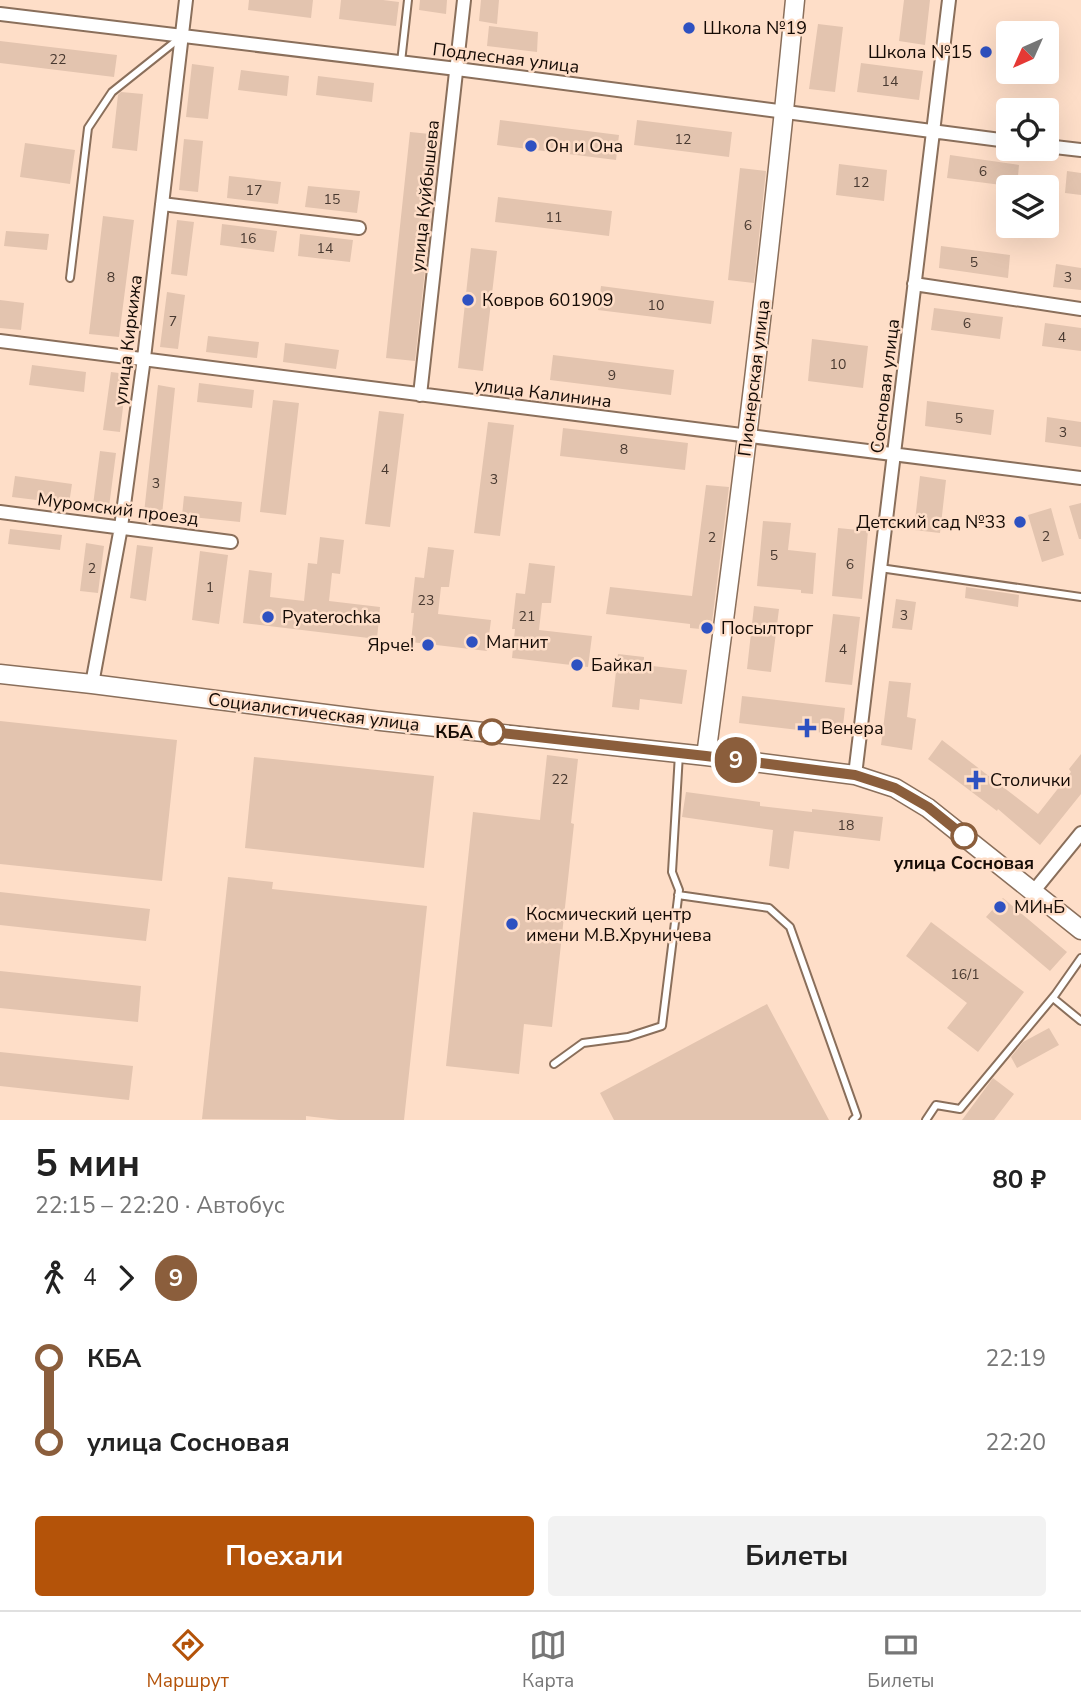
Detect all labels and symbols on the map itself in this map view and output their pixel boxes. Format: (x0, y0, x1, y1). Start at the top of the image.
place label: Школа №19 (703, 16, 807, 40)
marker: Школа №19 (681, 20, 697, 36)
north arrow (996, 21, 1059, 84)
street label: Подлесная улица (431, 37, 581, 79)
place label: Школа №15 (868, 40, 972, 64)
marker: Школа №15 (978, 44, 994, 60)
house number: 22 (50, 50, 66, 69)
house number: 14 (882, 72, 898, 91)
street label: улица Куйбышева (405, 119, 445, 273)
house number: 12 (675, 130, 691, 149)
place label: Он и Она (545, 134, 623, 158)
marker: Он и Она (523, 138, 539, 154)
house number: 6 (979, 162, 987, 181)
house number: 12 (853, 173, 869, 192)
house number: 17 (246, 181, 262, 200)
house number: 15 (324, 190, 340, 209)
house number: 11 (546, 208, 562, 227)
house number: 6 (744, 216, 752, 235)
house number: 16 (240, 229, 256, 248)
house number: 14 (317, 239, 333, 258)
house number: 5 (970, 253, 978, 272)
house number: 8 (107, 268, 115, 287)
house number: 3 (1064, 268, 1072, 287)
street label: улица Киркижа (108, 273, 148, 407)
place label: Ковров 601909 (482, 288, 614, 312)
marker: Ковров 601909 (460, 292, 476, 308)
house number: 10 (648, 296, 664, 315)
street label: Пионерская улица (732, 298, 776, 458)
house number: 7 (169, 312, 177, 331)
house number: 6 (963, 314, 971, 333)
street label: Сосновая улица (865, 317, 905, 455)
house number: 4 (1058, 328, 1066, 347)
house number: 10 (830, 355, 846, 374)
house number: 9 (608, 366, 616, 385)
street label: улица Калинина (473, 373, 613, 413)
house number: 5 (955, 409, 963, 428)
house number: 3 (1059, 423, 1067, 442)
house number: 8 (620, 440, 628, 459)
house number: 4 (381, 460, 389, 479)
house number: 3 (490, 470, 498, 489)
house number: 3 (152, 474, 160, 493)
street label: Муромский проезд (36, 487, 200, 531)
place label: Детский сад №33 (856, 510, 1006, 534)
marker: Детский сад №33 (1012, 514, 1028, 530)
house number: 2 (1042, 527, 1050, 546)
house number: 2 (708, 528, 716, 547)
house number: 5 (770, 546, 778, 565)
house number: 6 (846, 555, 854, 574)
house number: 2 (88, 559, 96, 578)
house number: 1 (206, 578, 214, 597)
house number: 23 (418, 591, 434, 610)
place label: Pyaterochka (282, 605, 381, 629)
house number: 3 (900, 606, 908, 625)
house number: 21 (519, 607, 535, 626)
marker: Pyaterochka (260, 609, 276, 625)
place label: Посылторг (721, 616, 814, 640)
marker: Посылторг (699, 620, 715, 636)
place label: Магнит (486, 630, 548, 654)
place label: Ярче! (367, 633, 414, 657)
marker: Магнит (464, 634, 480, 650)
marker: Ярче! (420, 637, 436, 653)
house number: 4 (839, 640, 847, 659)
place label: Байкал (591, 653, 653, 677)
marker: Байкал (569, 657, 585, 673)
street label: Социалистическая улица (207, 687, 421, 737)
place label: Венера (821, 716, 884, 740)
marker: КБА (479, 719, 505, 745)
place label: КБА (435, 720, 474, 744)
marker: Венера (799, 720, 815, 736)
line badge: 9 (713, 737, 759, 783)
place label: Столички (990, 768, 1071, 792)
house number: 22 (552, 770, 568, 789)
marker: Столички (968, 772, 984, 788)
house number: 18 (838, 816, 854, 835)
marker: улица Сосновая (951, 823, 977, 849)
place label: улица Сосновая (894, 851, 1034, 875)
place label: МИнБ (1014, 895, 1065, 919)
marker: МИнБ (992, 899, 1008, 915)
place label: Космический центр имени М.В.Хруничева (526, 902, 712, 947)
marker: Космический центр имени М.В.Хруничева (504, 916, 520, 932)
house number: 16/1 (950, 965, 980, 984)

